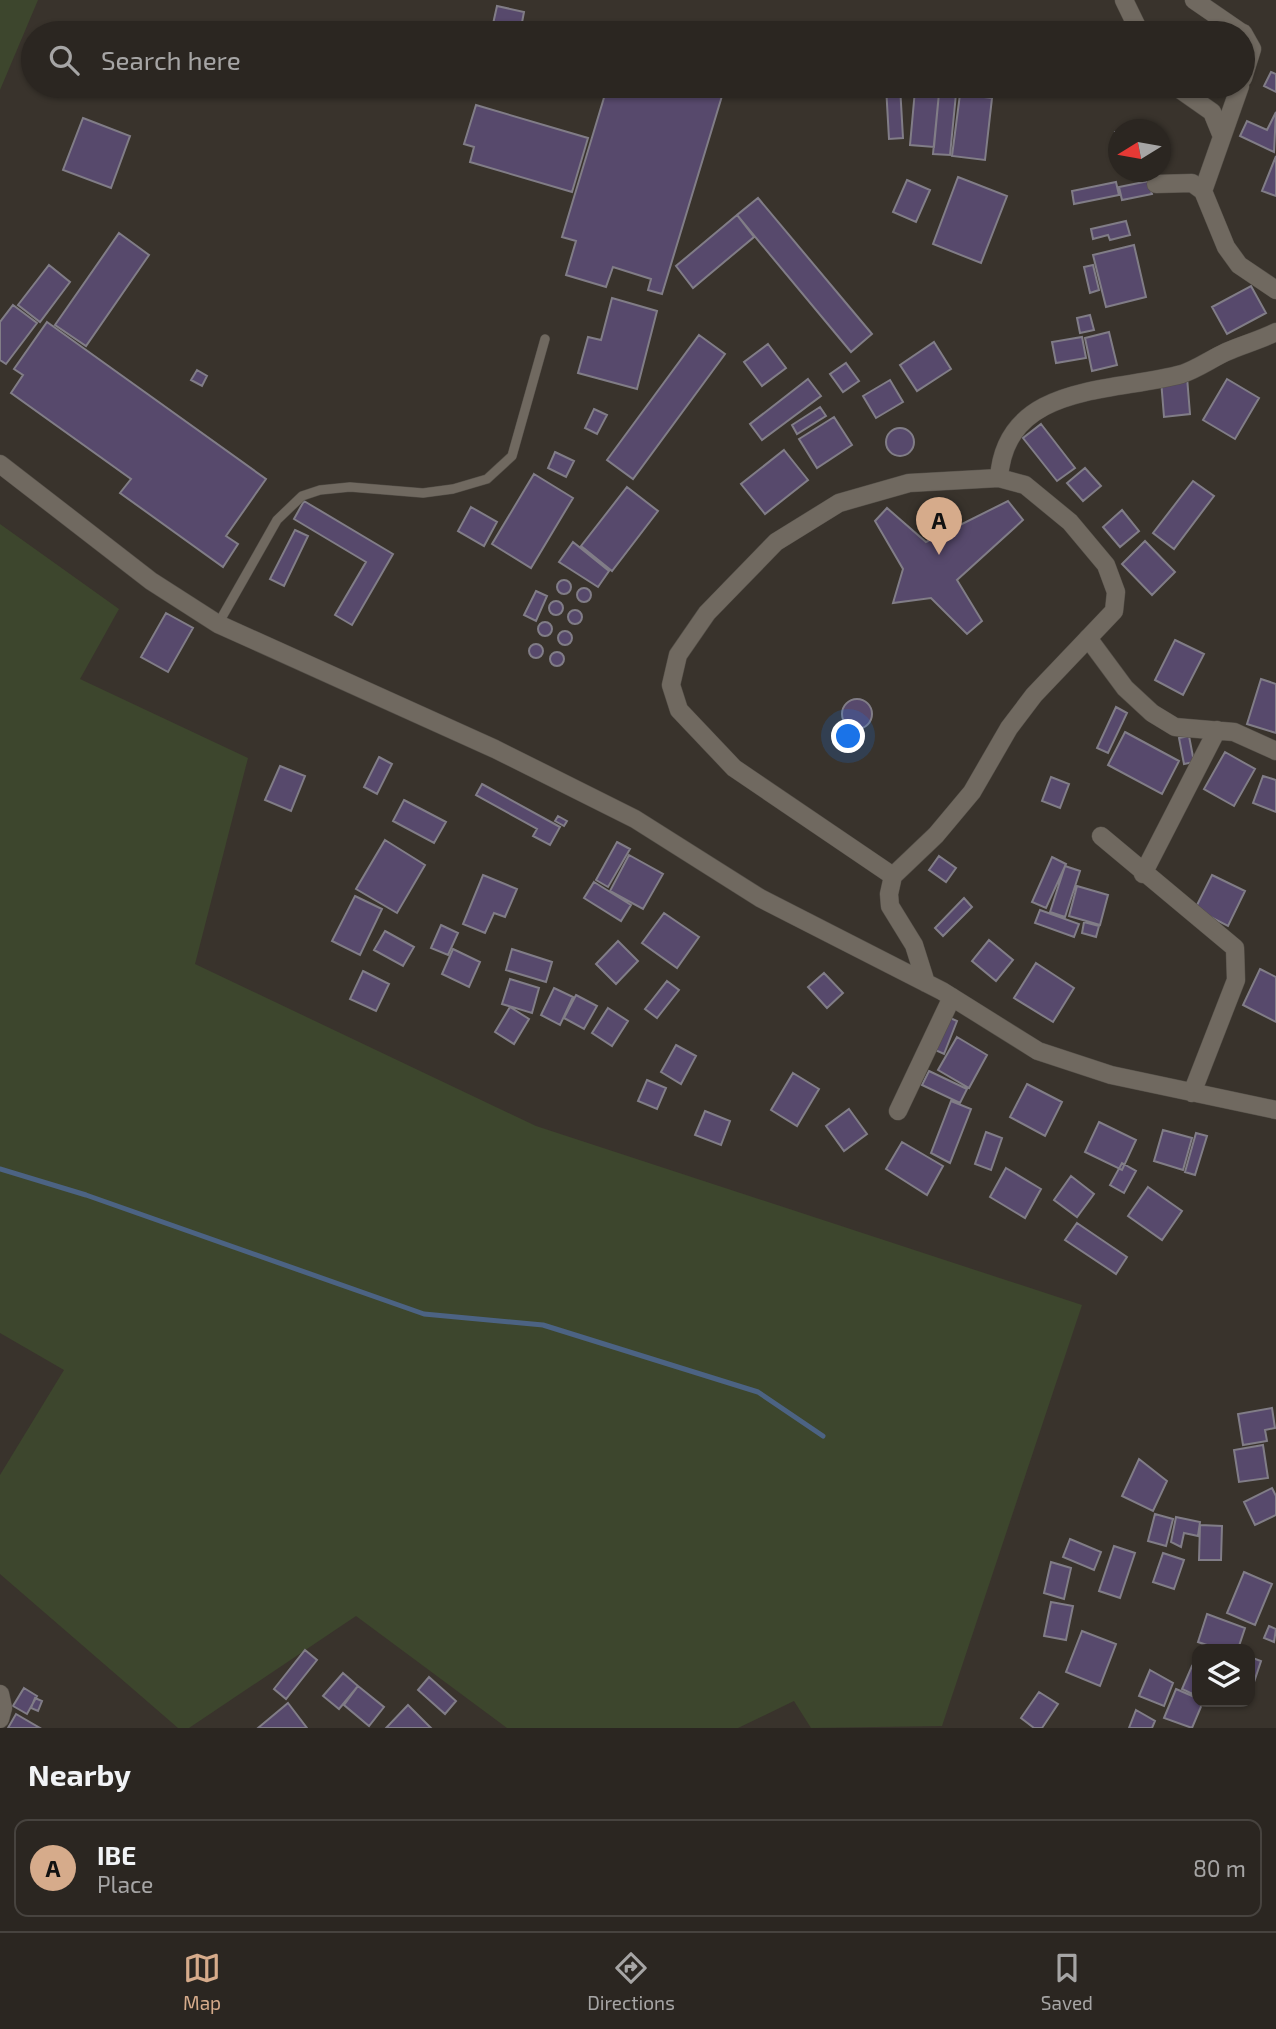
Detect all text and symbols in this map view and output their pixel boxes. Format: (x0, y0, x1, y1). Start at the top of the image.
search box (21, 21, 1255, 98)
icon: search (45, 41, 83, 79)
text: Search here (101, 44, 241, 75)
north arrow (1108, 119, 1171, 182)
pin: A (916, 497, 962, 555)
your location (831, 719, 865, 753)
map controls (1192, 1644, 1255, 1707)
button: layers (1192, 1644, 1255, 1707)
text: Nearby (28, 1756, 131, 1792)
text: IBE (97, 1839, 136, 1870)
text: A (45, 1854, 61, 1882)
text: 80 m (1193, 1854, 1246, 1882)
text: Place (97, 1870, 153, 1898)
tab: Map (183, 1949, 221, 2014)
tab: Directions (587, 1949, 675, 2014)
tab: Saved (1041, 1949, 1093, 2014)

